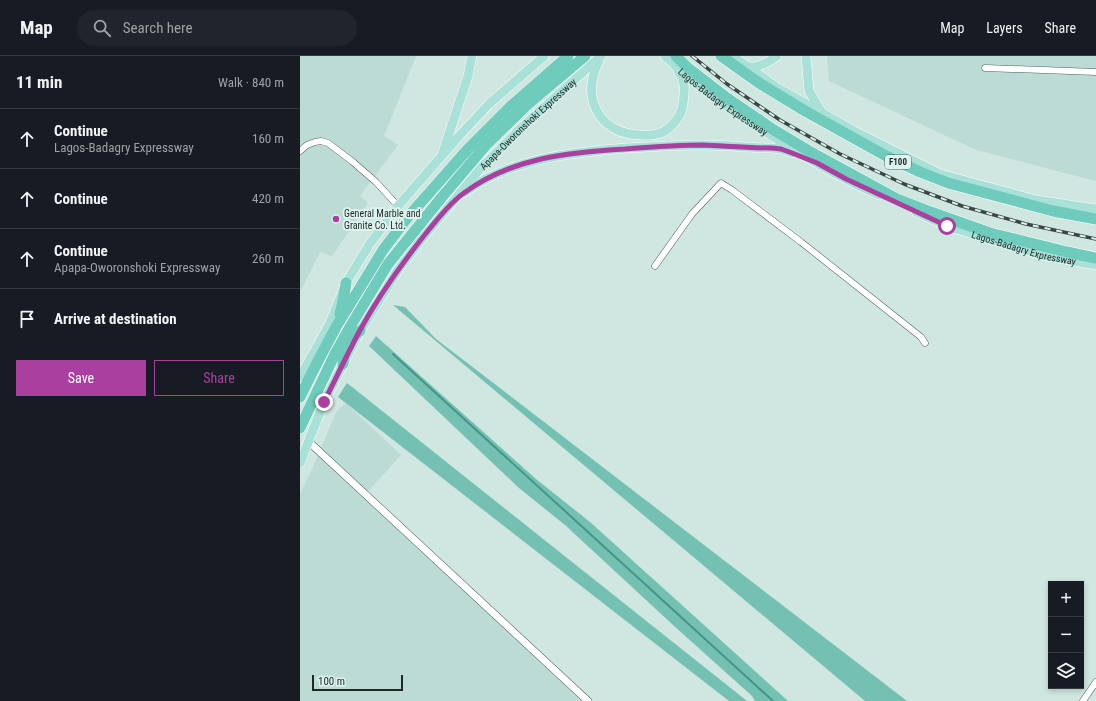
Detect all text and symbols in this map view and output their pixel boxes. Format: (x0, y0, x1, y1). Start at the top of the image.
search box (77, 10, 357, 46)
text: Map (20, 16, 53, 39)
icon: search (91, 17, 113, 39)
text: Search here (123, 19, 193, 37)
text: Map (940, 20, 964, 36)
text: Layers (986, 20, 1023, 36)
text: Share (1045, 20, 1076, 36)
street label: Lagos-Badagry Expressway (676, 65, 770, 137)
text: 11 min (16, 72, 62, 92)
text: Walk · 840 m (218, 75, 284, 90)
street label: Apapa-Oworonshoki Expressway (477, 76, 578, 172)
text: Continue (54, 122, 108, 140)
icon: ahead (16, 128, 38, 150)
text: 160 m (252, 131, 284, 146)
text: Lagos-Badagry Expressway (54, 140, 194, 155)
road number: F100 (885, 155, 911, 169)
icon: ahead (16, 188, 38, 210)
text: Continue (54, 190, 108, 208)
text: 420 m (252, 191, 284, 206)
place label: General Marble and Granite Co. Ltd. (344, 208, 421, 231)
marker: General Marble and Granite Co. Ltd. (331, 214, 341, 224)
route start (938, 217, 956, 235)
street label: Lagos-Badagry Expressway (970, 228, 1077, 267)
text: Continue (54, 242, 108, 260)
icon: ahead (16, 248, 38, 270)
text: 260 m (252, 251, 284, 266)
text: Apapa-Oworonshoki Expressway (54, 260, 220, 275)
icon: arrive (16, 308, 38, 330)
text: Arrive at destination (54, 310, 177, 328)
button: Save (16, 360, 146, 396)
button: Share (154, 360, 284, 396)
route end (315, 393, 333, 411)
map controls (1048, 581, 1084, 689)
button: + (1048, 581, 1084, 617)
button: − (1048, 617, 1084, 653)
button: layers (1048, 653, 1084, 689)
scale bar (312, 673, 403, 692)
text: 100 m (318, 675, 345, 688)

